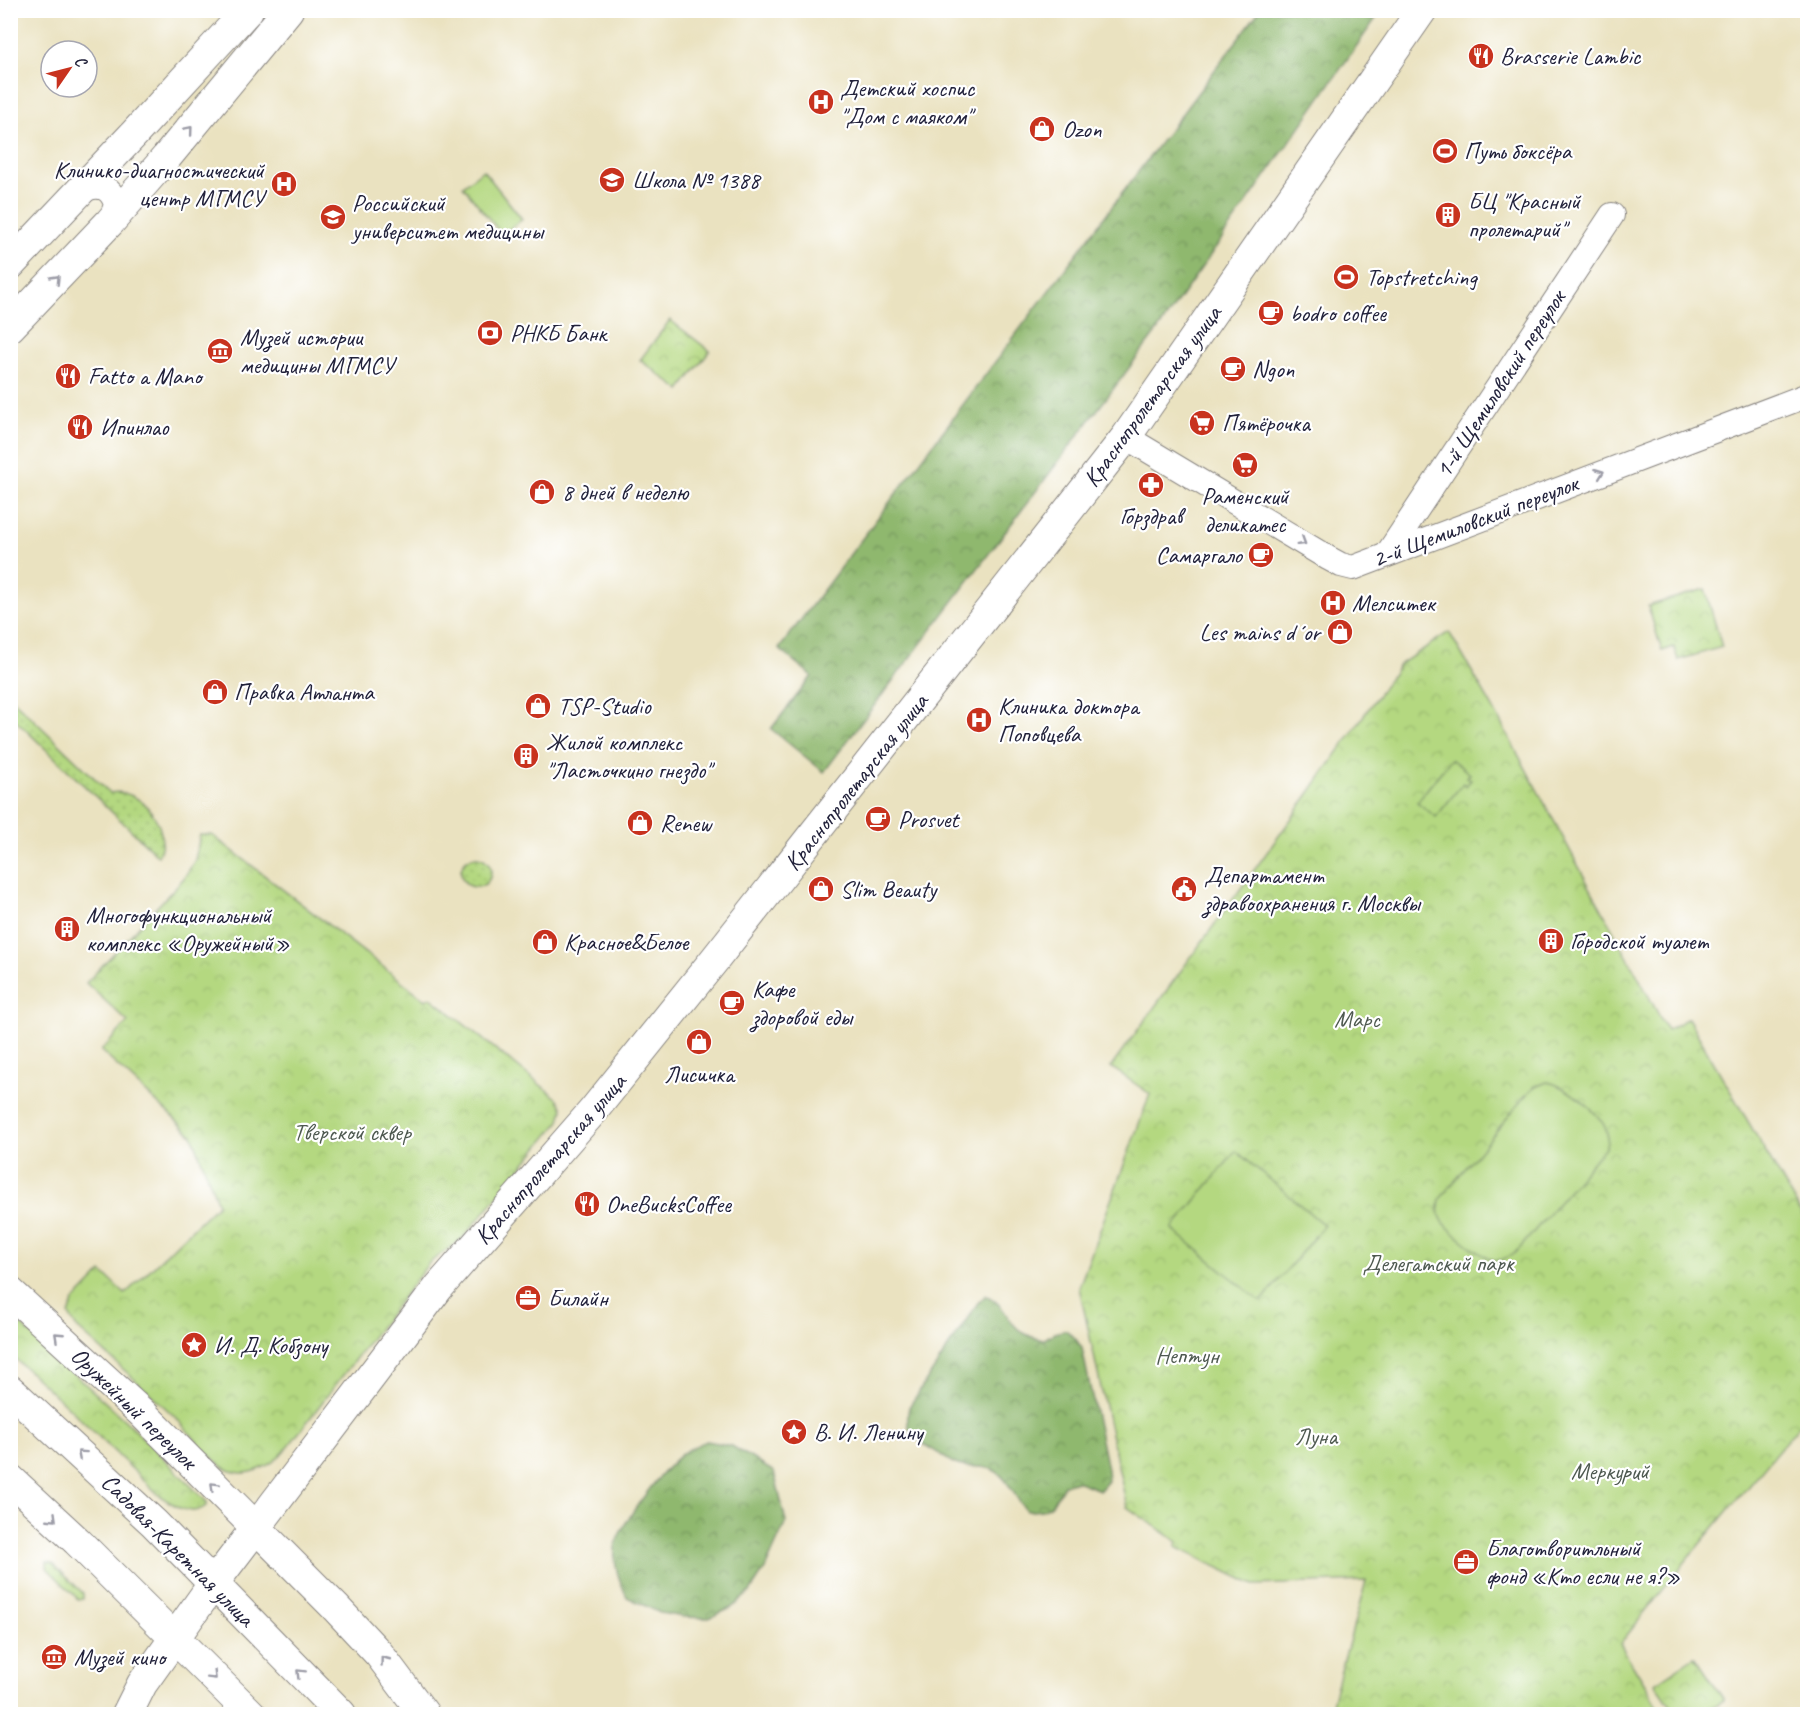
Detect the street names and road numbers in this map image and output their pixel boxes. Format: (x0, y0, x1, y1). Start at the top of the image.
street label: 1-й Щемиловский переулок (1428, 283, 1573, 483)
street label: Краснопролетарская улица (1076, 298, 1229, 493)
street label: 2-й Щемиловский переулок (1368, 467, 1584, 574)
street label: Краснопролетарская улица (777, 686, 935, 877)
street label: Краснопролетарская улица (468, 1066, 633, 1251)
street label: Оружейный переулок (65, 1340, 205, 1477)
street label: Садовая-Каретная улица (95, 1467, 262, 1634)

